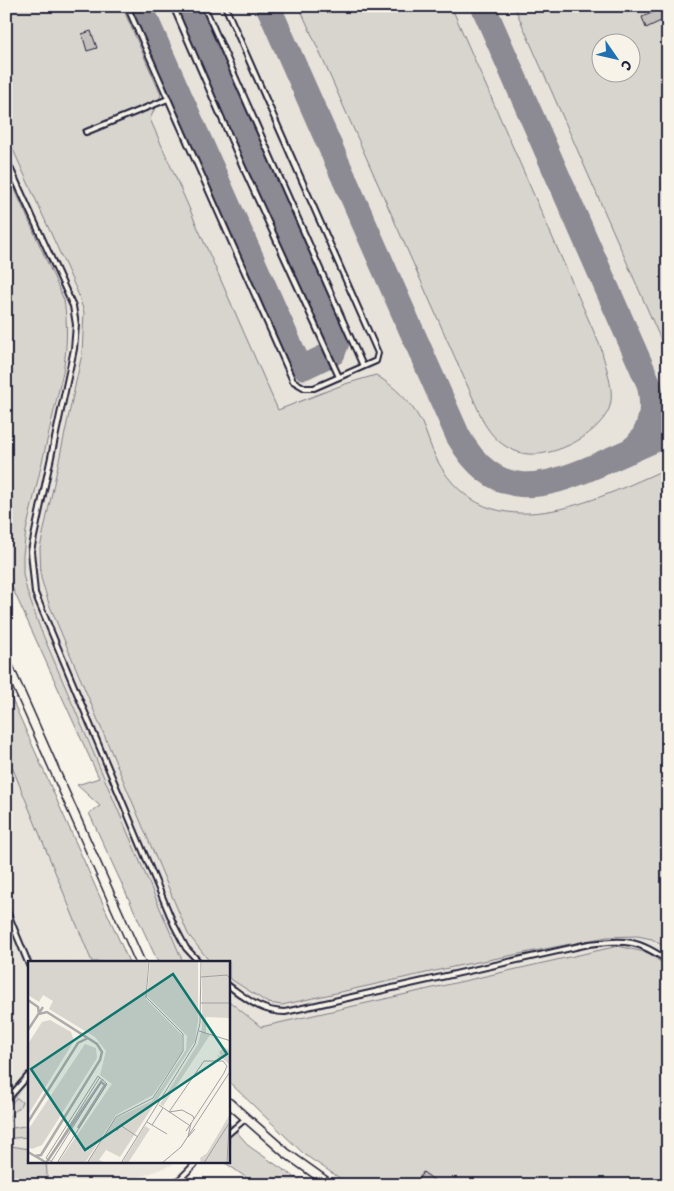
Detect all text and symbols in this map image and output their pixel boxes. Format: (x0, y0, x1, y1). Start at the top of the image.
north arrow (592, 32, 642, 82)
text: С (617, 57, 637, 74)
inset map (28, 961, 230, 1164)

